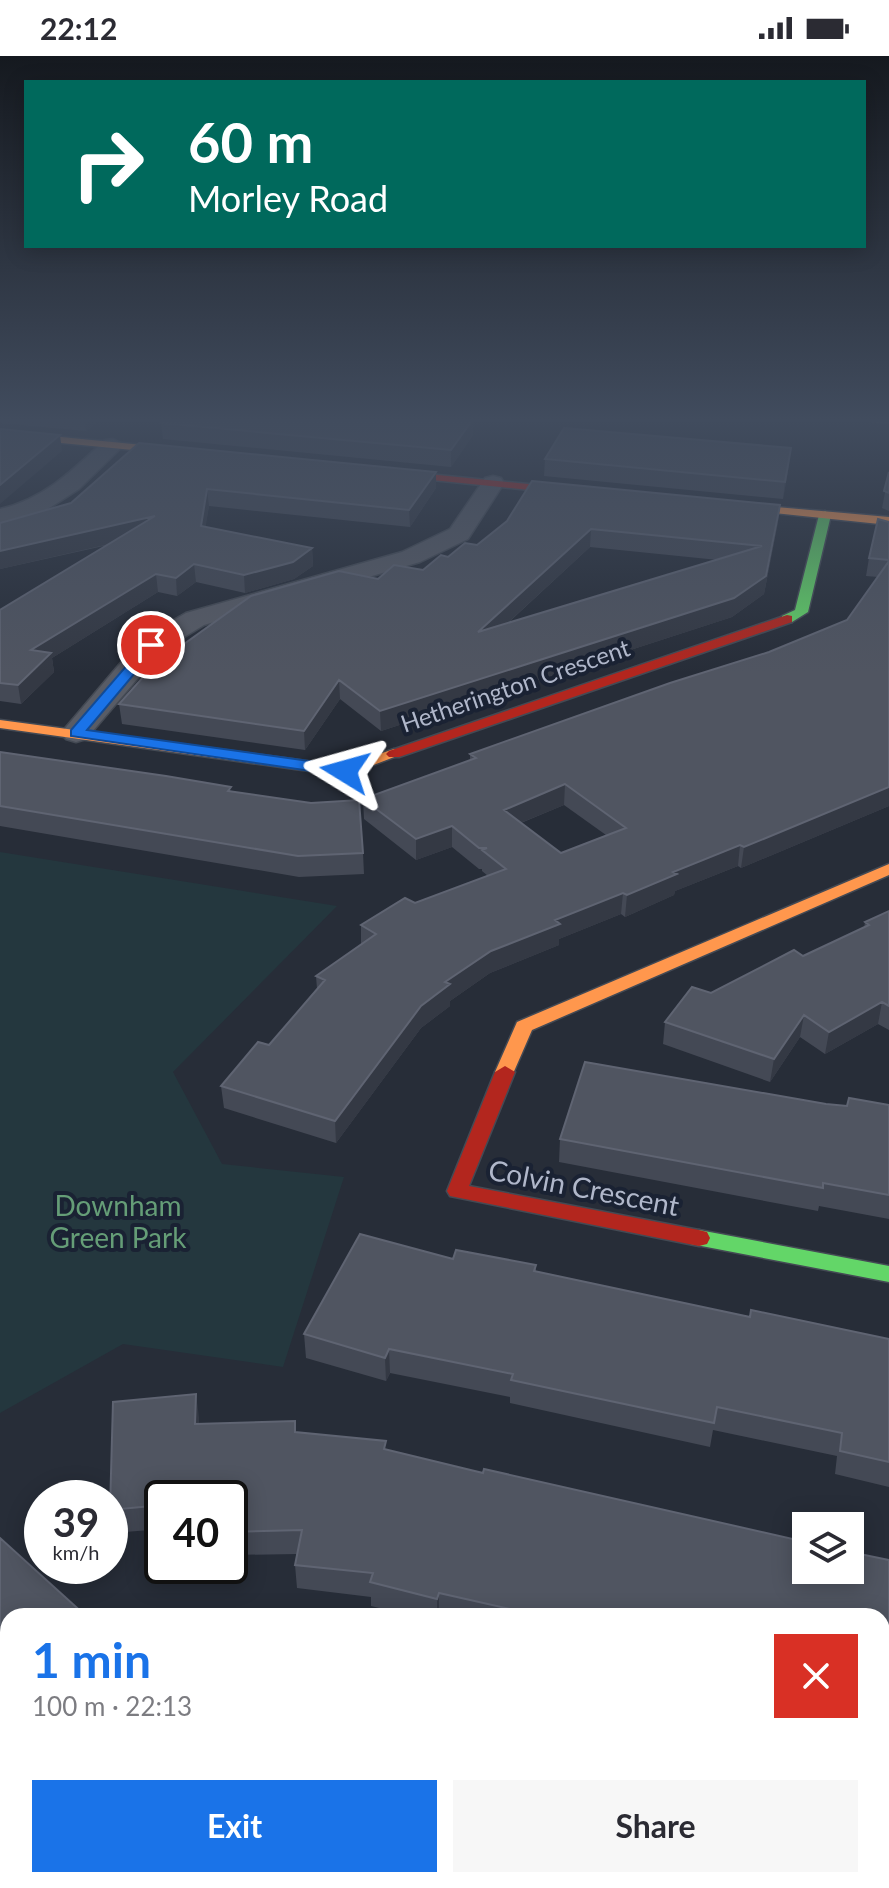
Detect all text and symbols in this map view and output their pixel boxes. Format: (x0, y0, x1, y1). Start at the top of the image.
text: 22:12 (40, 10, 117, 46)
text: 60 m (188, 108, 313, 175)
icon: right (56, 112, 160, 216)
text: Morley Road (188, 176, 388, 220)
pin (117, 611, 185, 679)
icon: arrive (129, 623, 173, 667)
street label: Hetherington Crescent (397, 632, 634, 738)
position arrow (303, 729, 387, 813)
street label: Colvin Crescent (486, 1152, 682, 1222)
park label: Downham Green Park (50, 1188, 187, 1254)
speed limit sign: 40 (144, 1480, 248, 1584)
text: 39 (53, 1498, 99, 1546)
map controls (792, 1512, 864, 1584)
button: layers (792, 1512, 864, 1584)
text: km/h (53, 1540, 99, 1564)
text: 1 min (32, 1631, 151, 1688)
button: close (774, 1634, 858, 1718)
text: 100 m · 22:13 (32, 1690, 192, 1722)
button: Exit (32, 1780, 437, 1872)
button: Share (453, 1780, 858, 1872)

